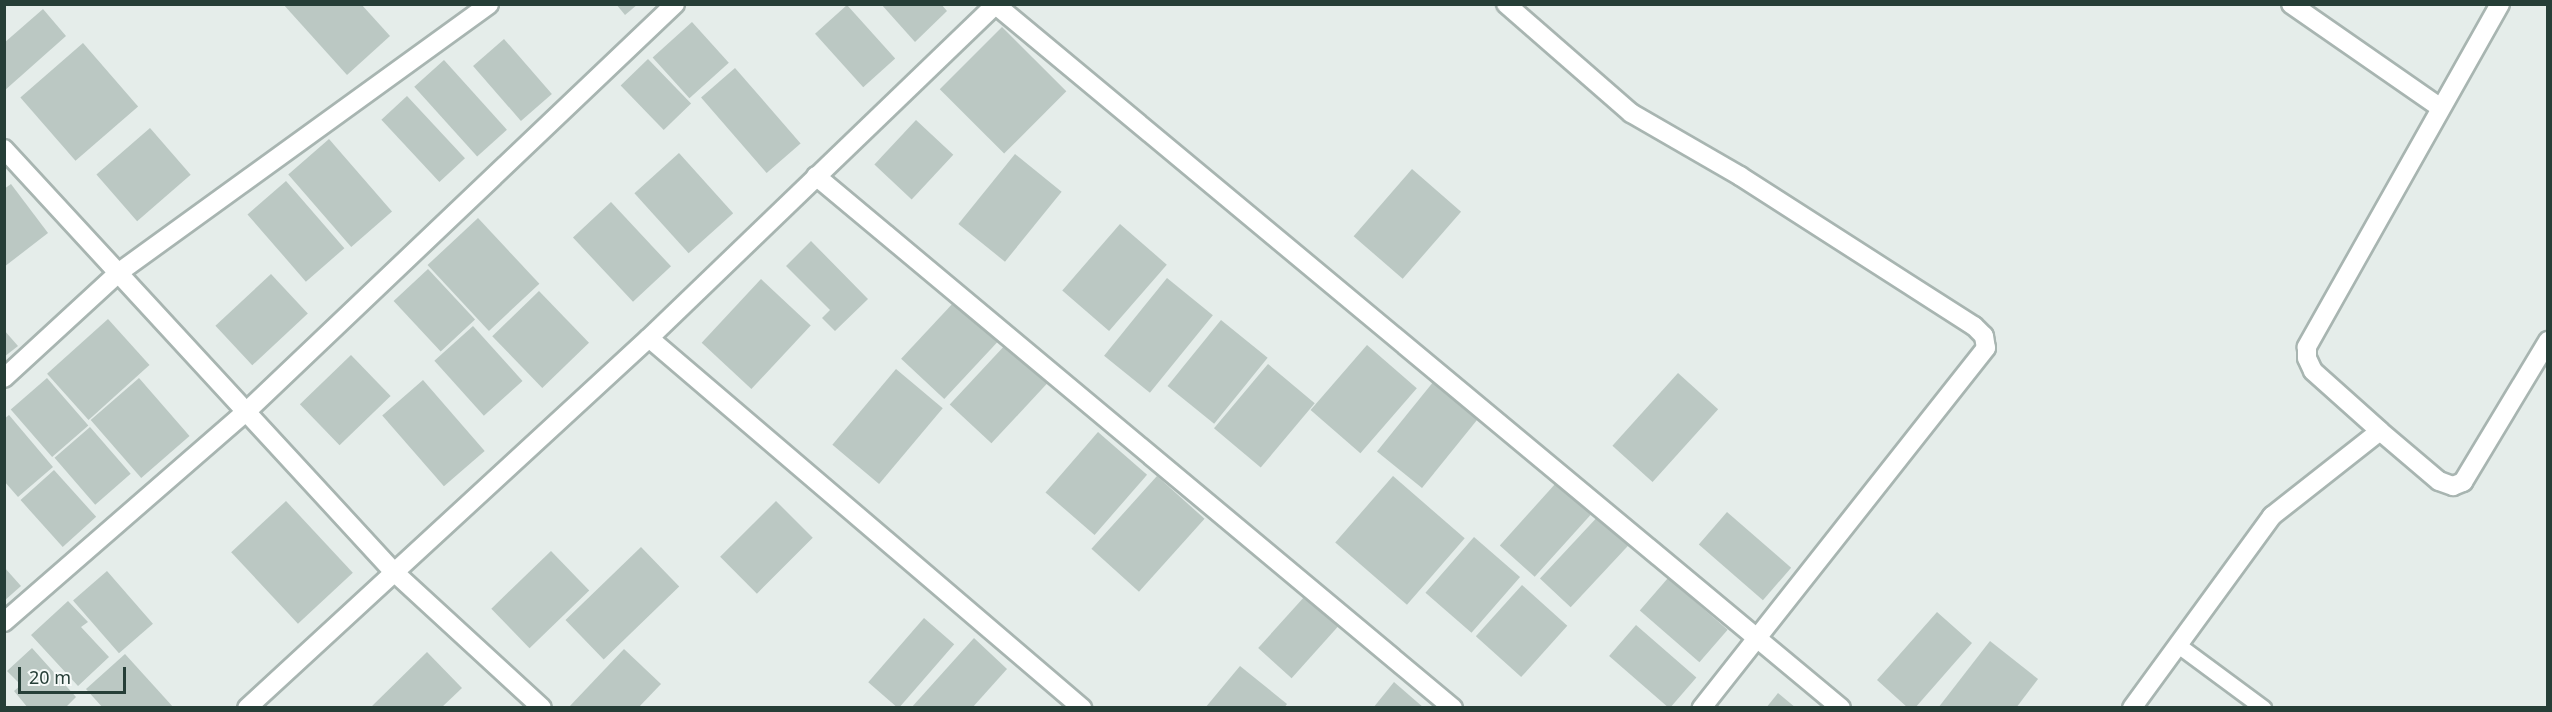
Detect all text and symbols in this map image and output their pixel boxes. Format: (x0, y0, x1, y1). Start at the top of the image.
scale bar (21, 655, 129, 693)
text: 20 m (29, 665, 71, 689)

